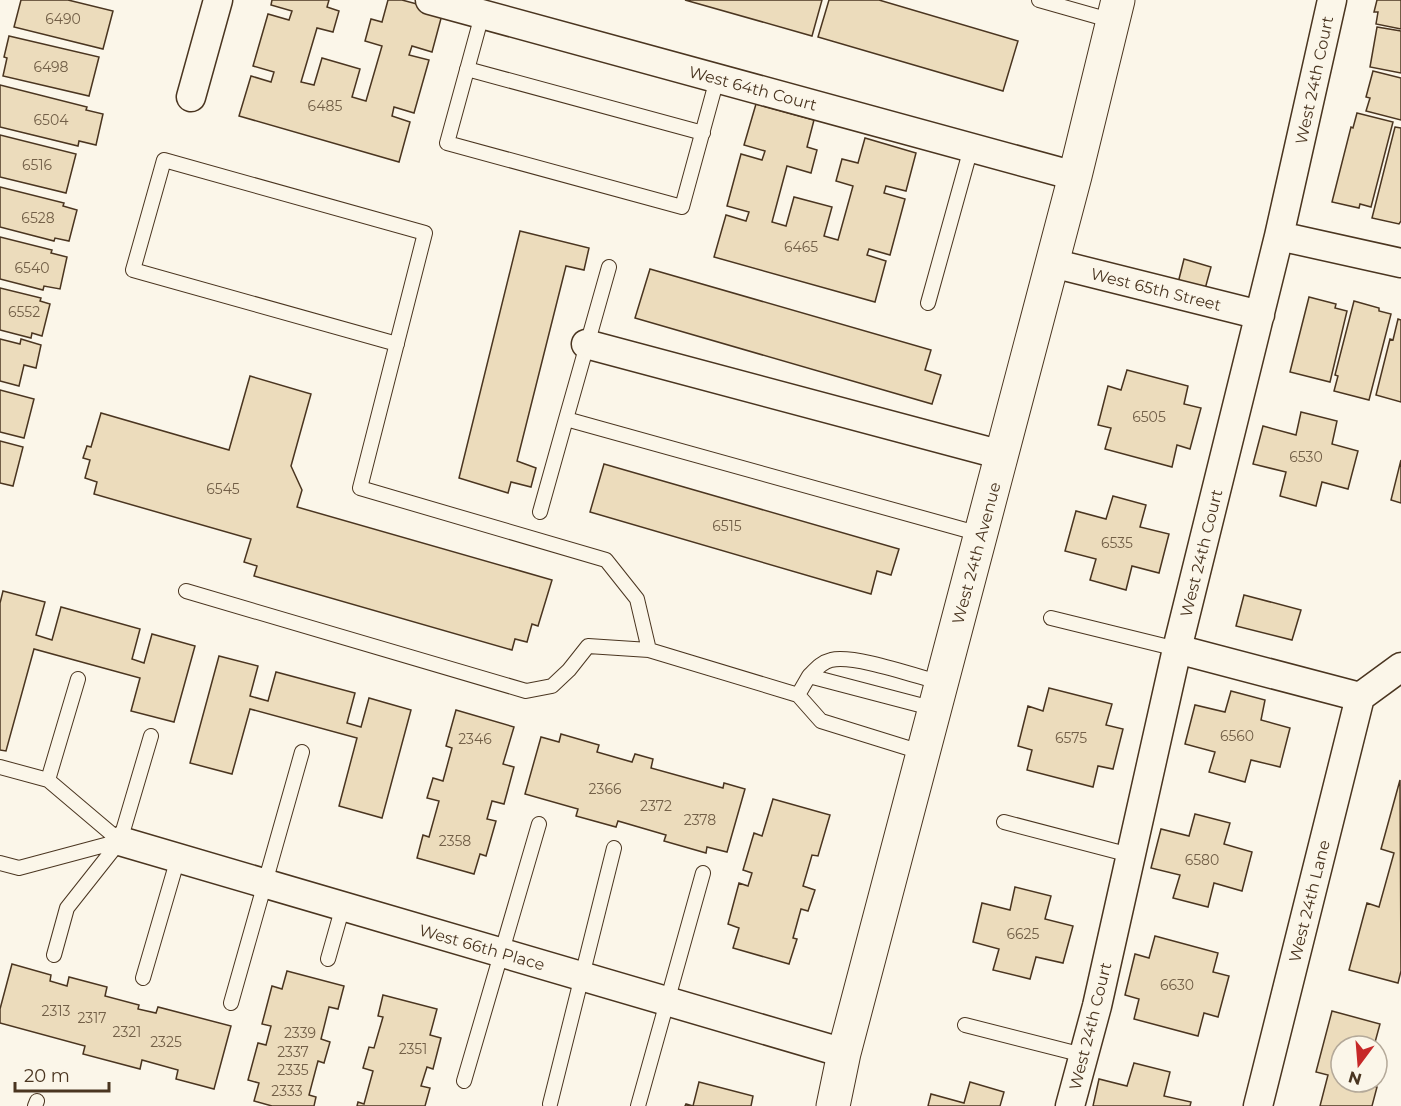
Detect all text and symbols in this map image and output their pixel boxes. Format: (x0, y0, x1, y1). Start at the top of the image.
house number: 6490 (45, 10, 81, 28)
street label: West 24th Court (1292, 14, 1337, 146)
house number: 6498 (33, 58, 69, 76)
street label: West 64th Court (687, 62, 819, 115)
house number: 6485 (308, 97, 342, 115)
house number: 6504 (34, 111, 69, 129)
house number: 6516 (22, 156, 52, 174)
house number: 6528 (21, 209, 55, 227)
house number: 6465 (784, 238, 818, 256)
house number: 6540 (15, 259, 49, 277)
street label: West 65th Street (1089, 264, 1224, 315)
house number: 6552 (8, 303, 40, 321)
house number: 6505 (1132, 408, 1166, 426)
house number: 6530 (1289, 448, 1323, 466)
house number: 6545 (206, 480, 240, 498)
street label: West 24th Avenue (948, 480, 1005, 626)
street label: West 24th Court (1176, 487, 1227, 619)
house number: 6515 (712, 517, 742, 535)
house number: 6535 (1101, 534, 1133, 552)
house number: 6560 (1220, 727, 1254, 745)
house number: 6575 (1055, 729, 1087, 747)
house number: 2346 (458, 730, 492, 748)
house number: 2366 (589, 780, 622, 798)
house number: 2372 (640, 797, 672, 815)
house number: 2378 (684, 811, 716, 829)
house number: 2358 (439, 832, 471, 850)
street label: West 24th Lane (1285, 838, 1334, 964)
house number: 6580 (1185, 851, 1219, 869)
street label: West 66th Place (417, 920, 547, 975)
house number: 6625 (1007, 925, 1040, 943)
street label: West 24th Court (1065, 960, 1116, 1092)
house number: 6630 (1160, 976, 1194, 994)
house number: 2313 (42, 1002, 70, 1020)
house number: 2317 (77, 1009, 107, 1027)
house number: 2321 (113, 1023, 141, 1041)
house number: 2339 (284, 1024, 316, 1042)
house number: 2325 (150, 1033, 182, 1051)
north arrow (1329, 1034, 1389, 1094)
house number: 2351 (399, 1040, 427, 1058)
house number: 2337 (277, 1043, 309, 1061)
scale bar (15, 1055, 110, 1093)
house number: 2335 (277, 1061, 309, 1079)
text: 20 m (24, 1065, 70, 1087)
text: N (1346, 1067, 1364, 1089)
house number: 2333 (271, 1082, 303, 1100)

